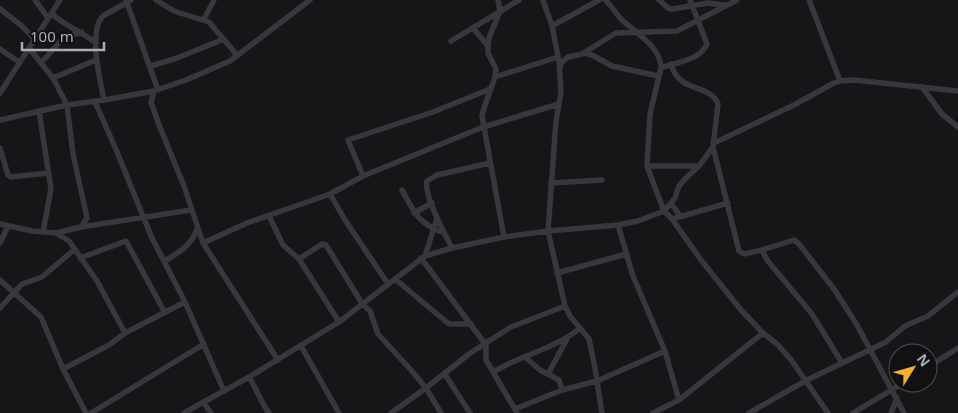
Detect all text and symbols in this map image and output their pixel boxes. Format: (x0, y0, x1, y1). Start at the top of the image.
scale bar (22, 20, 105, 52)
text: 100 m (30, 26, 74, 46)
north arrow (888, 343, 938, 393)
text: N (913, 350, 935, 370)

